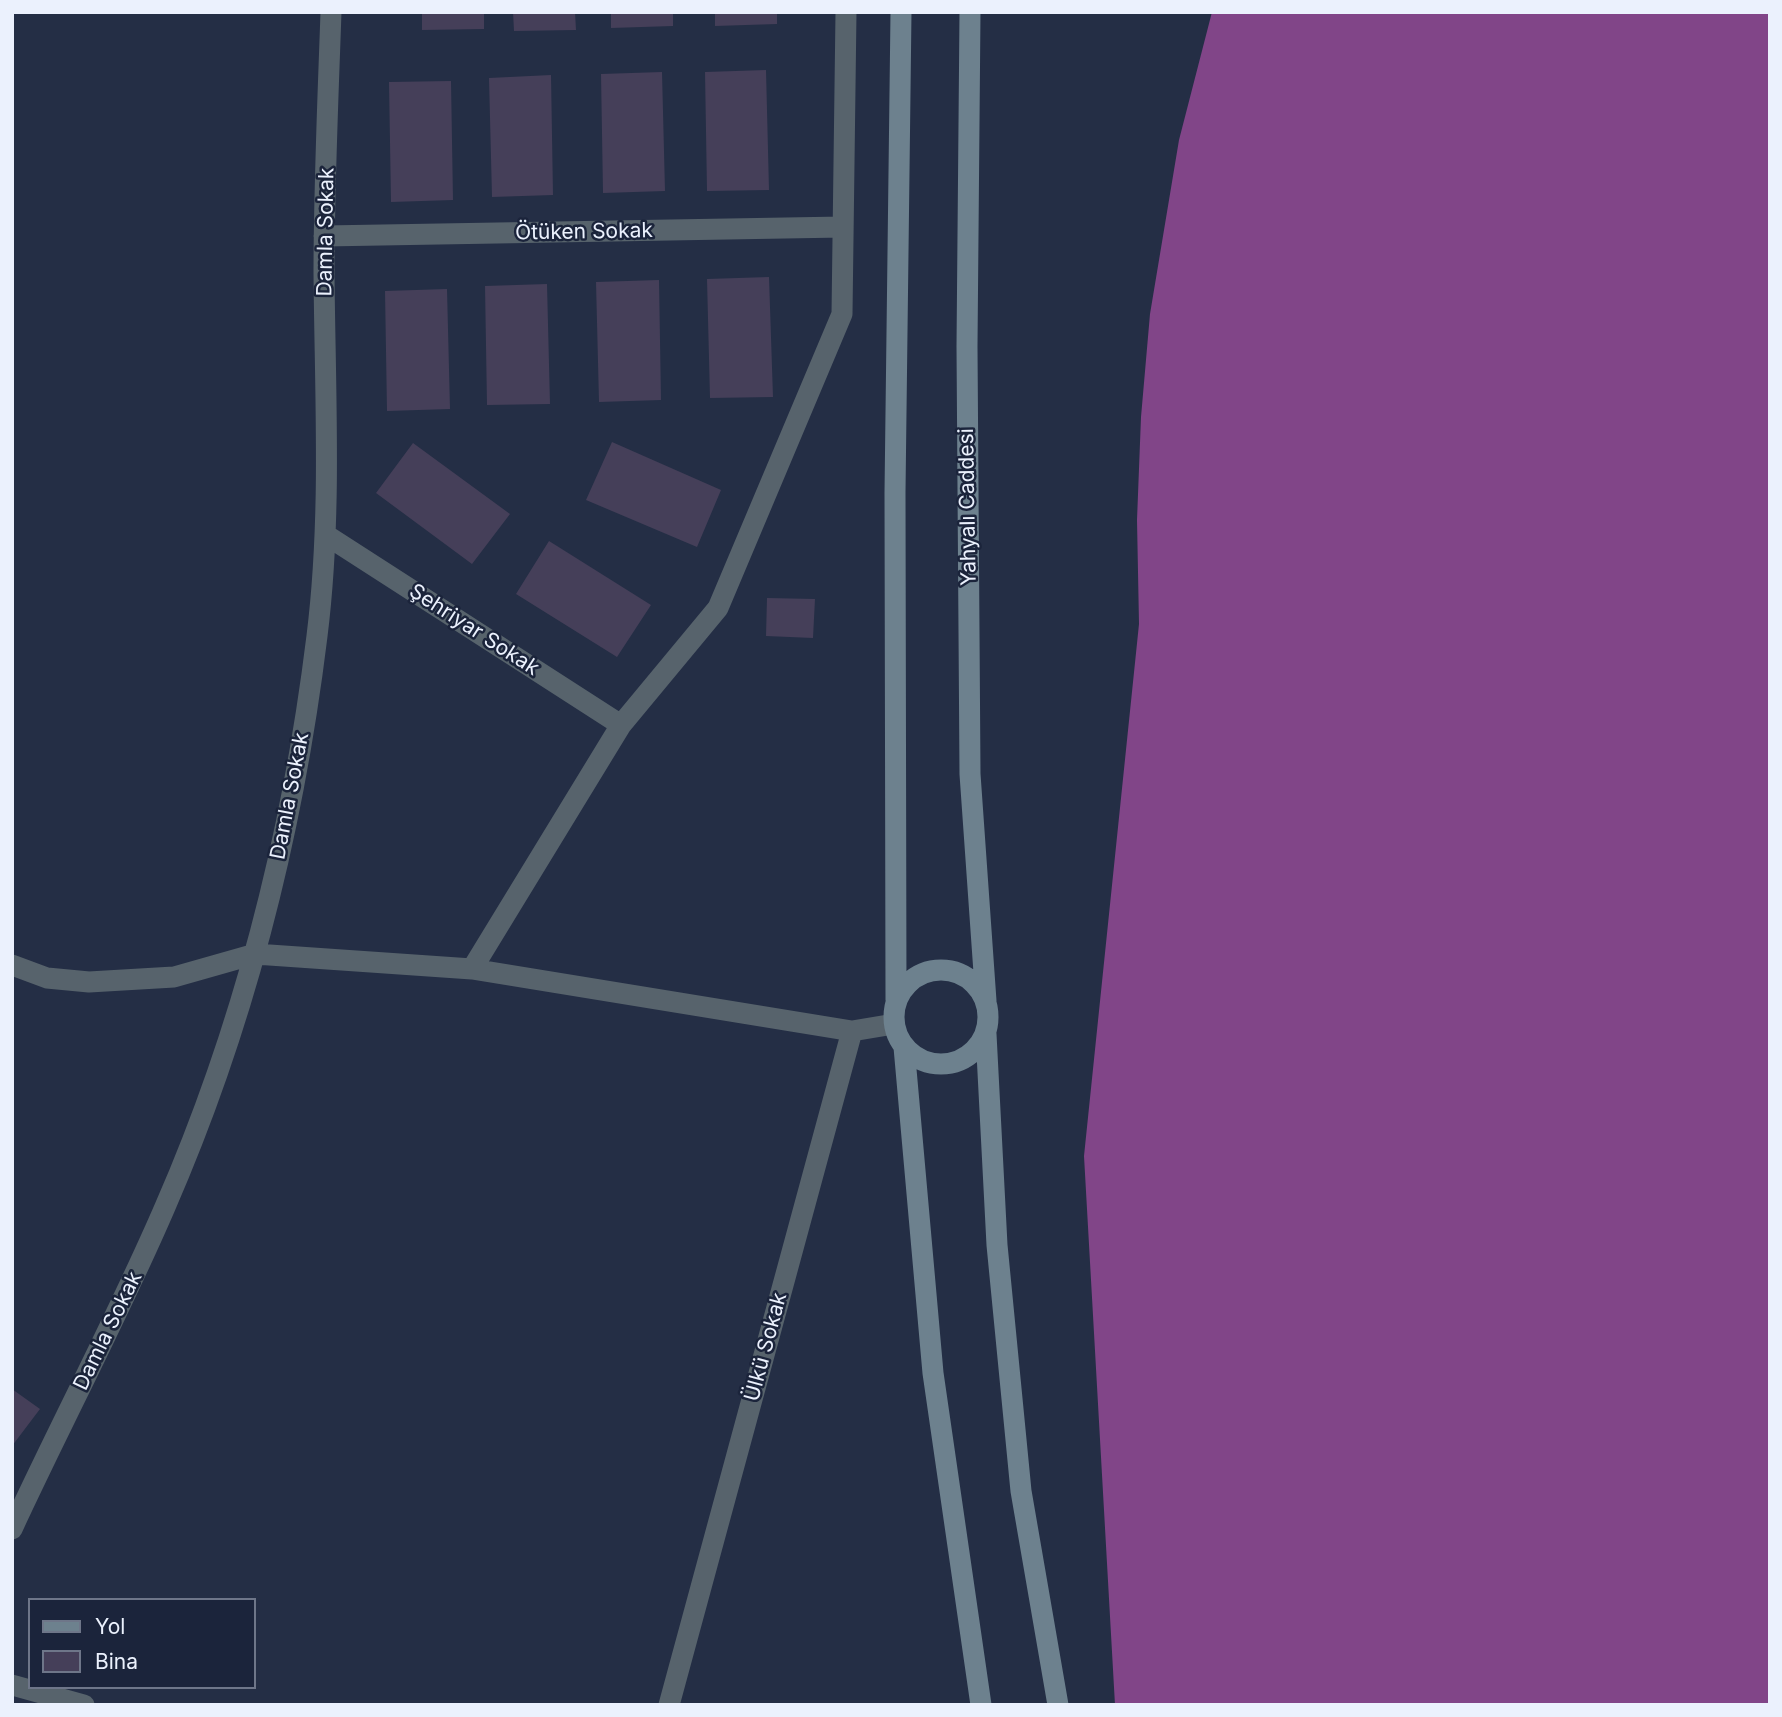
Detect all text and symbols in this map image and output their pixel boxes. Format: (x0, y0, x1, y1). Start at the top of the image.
street label: Damla Sokak (312, 167, 340, 297)
street label: Ötüken Sokak (515, 218, 653, 246)
street label: Yahyalı Caddesi (954, 428, 982, 586)
street label: Şehriyar Sokak (404, 579, 544, 681)
street label: Damla Sokak (265, 730, 315, 862)
street label: Damla Sokak (68, 1267, 148, 1395)
street label: Ülkü Sokak (739, 1290, 793, 1404)
legend (28, 1598, 256, 1689)
text: Yol (95, 1614, 125, 1639)
text: Bina (95, 1649, 138, 1674)

